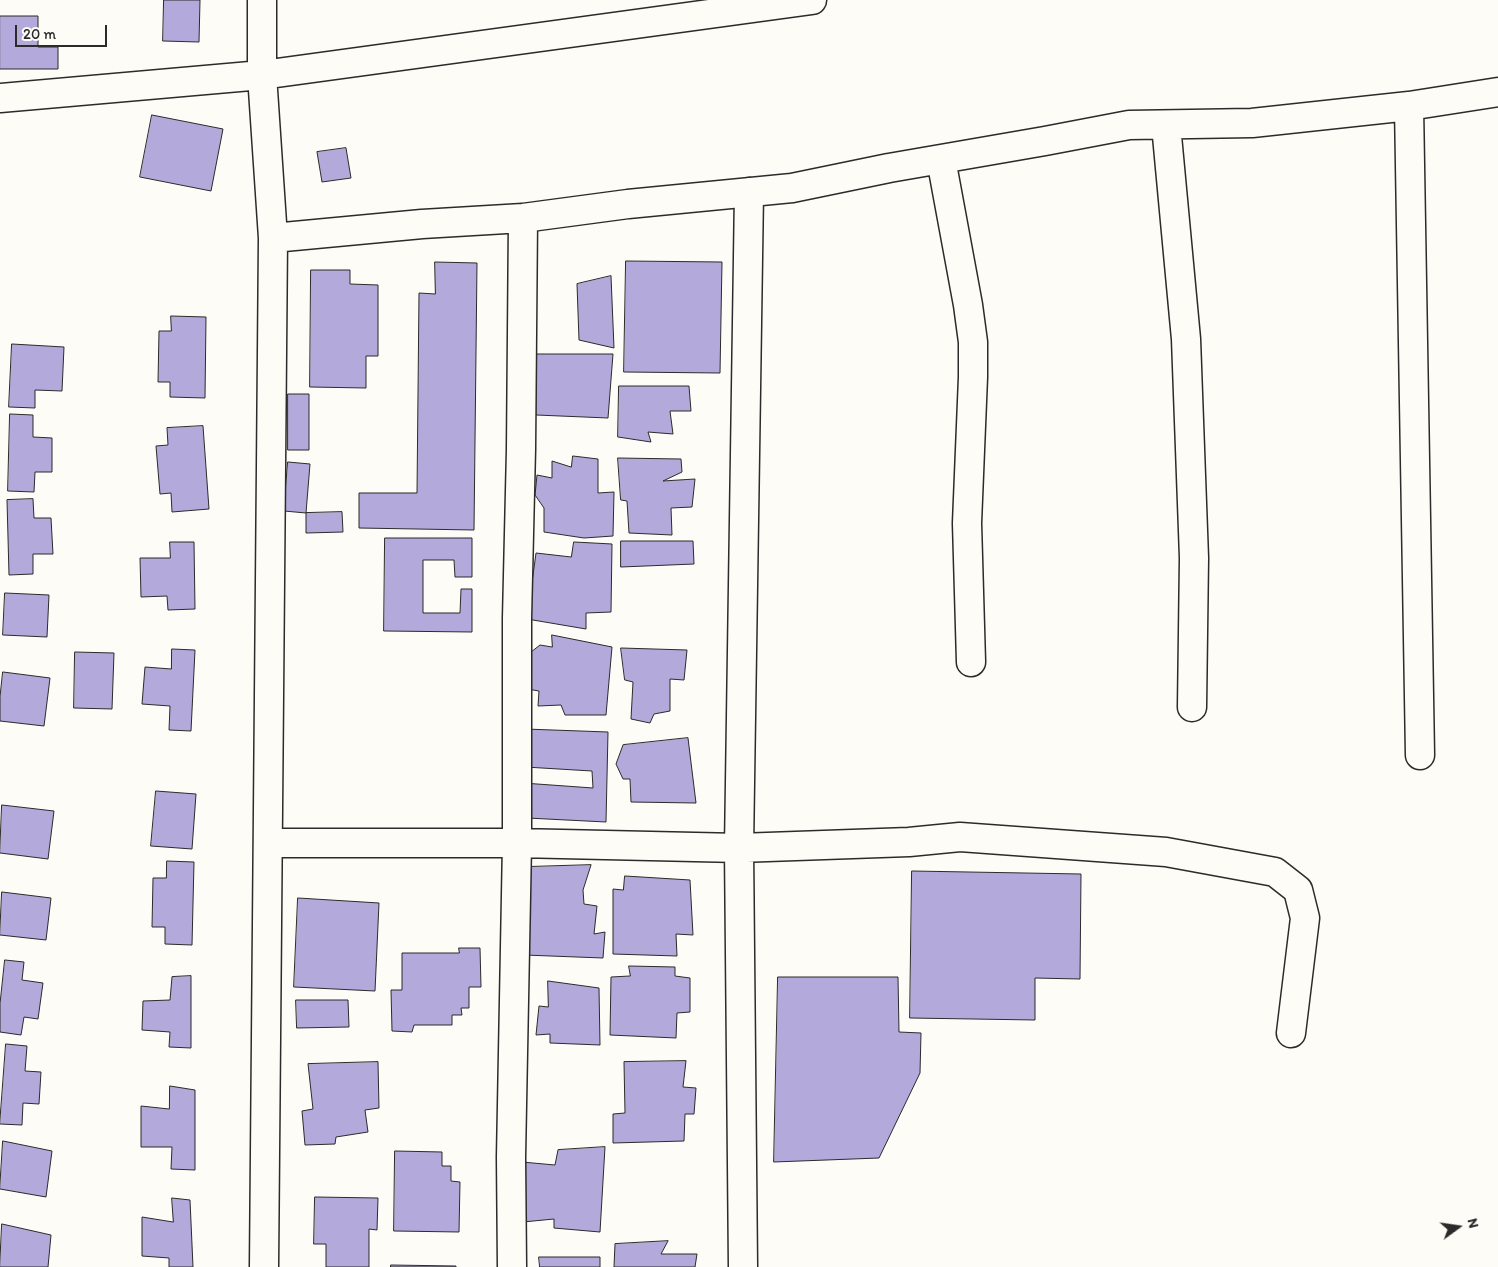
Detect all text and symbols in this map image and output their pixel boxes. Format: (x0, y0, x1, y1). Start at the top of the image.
scale bar (18, 15, 110, 47)
text: 20 m (23, 25, 56, 43)
north arrow (1433, 1202, 1483, 1252)
text: N (1464, 1217, 1482, 1230)

